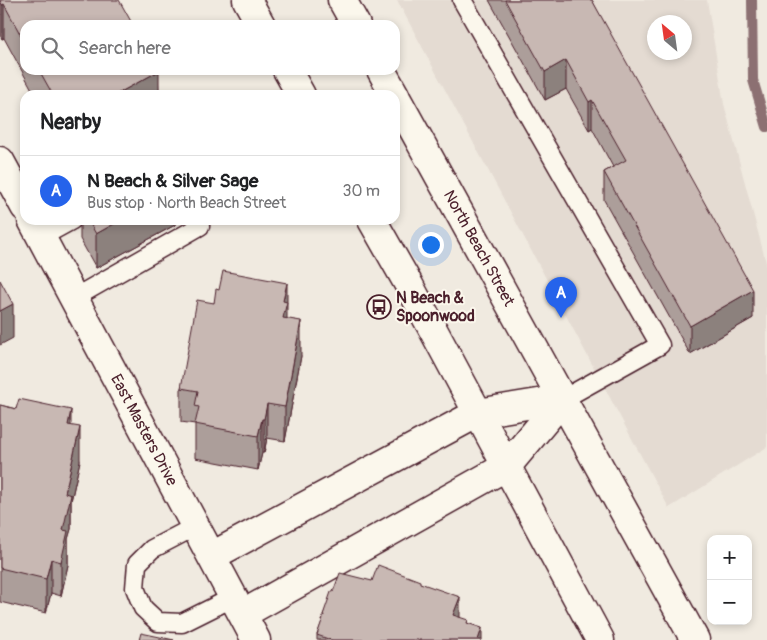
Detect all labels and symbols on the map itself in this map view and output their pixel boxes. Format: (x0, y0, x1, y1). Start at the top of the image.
north arrow (647, 15, 692, 60)
street label: North Beach Street (439, 187, 519, 310)
your location (418, 232, 444, 258)
pin: A (545, 277, 577, 318)
place label: N Beach & Spoonwood (396, 288, 475, 326)
bus stop icon: N Beach & Spoonwood (366, 294, 392, 320)
street label: East Masters Drive (106, 371, 182, 489)

